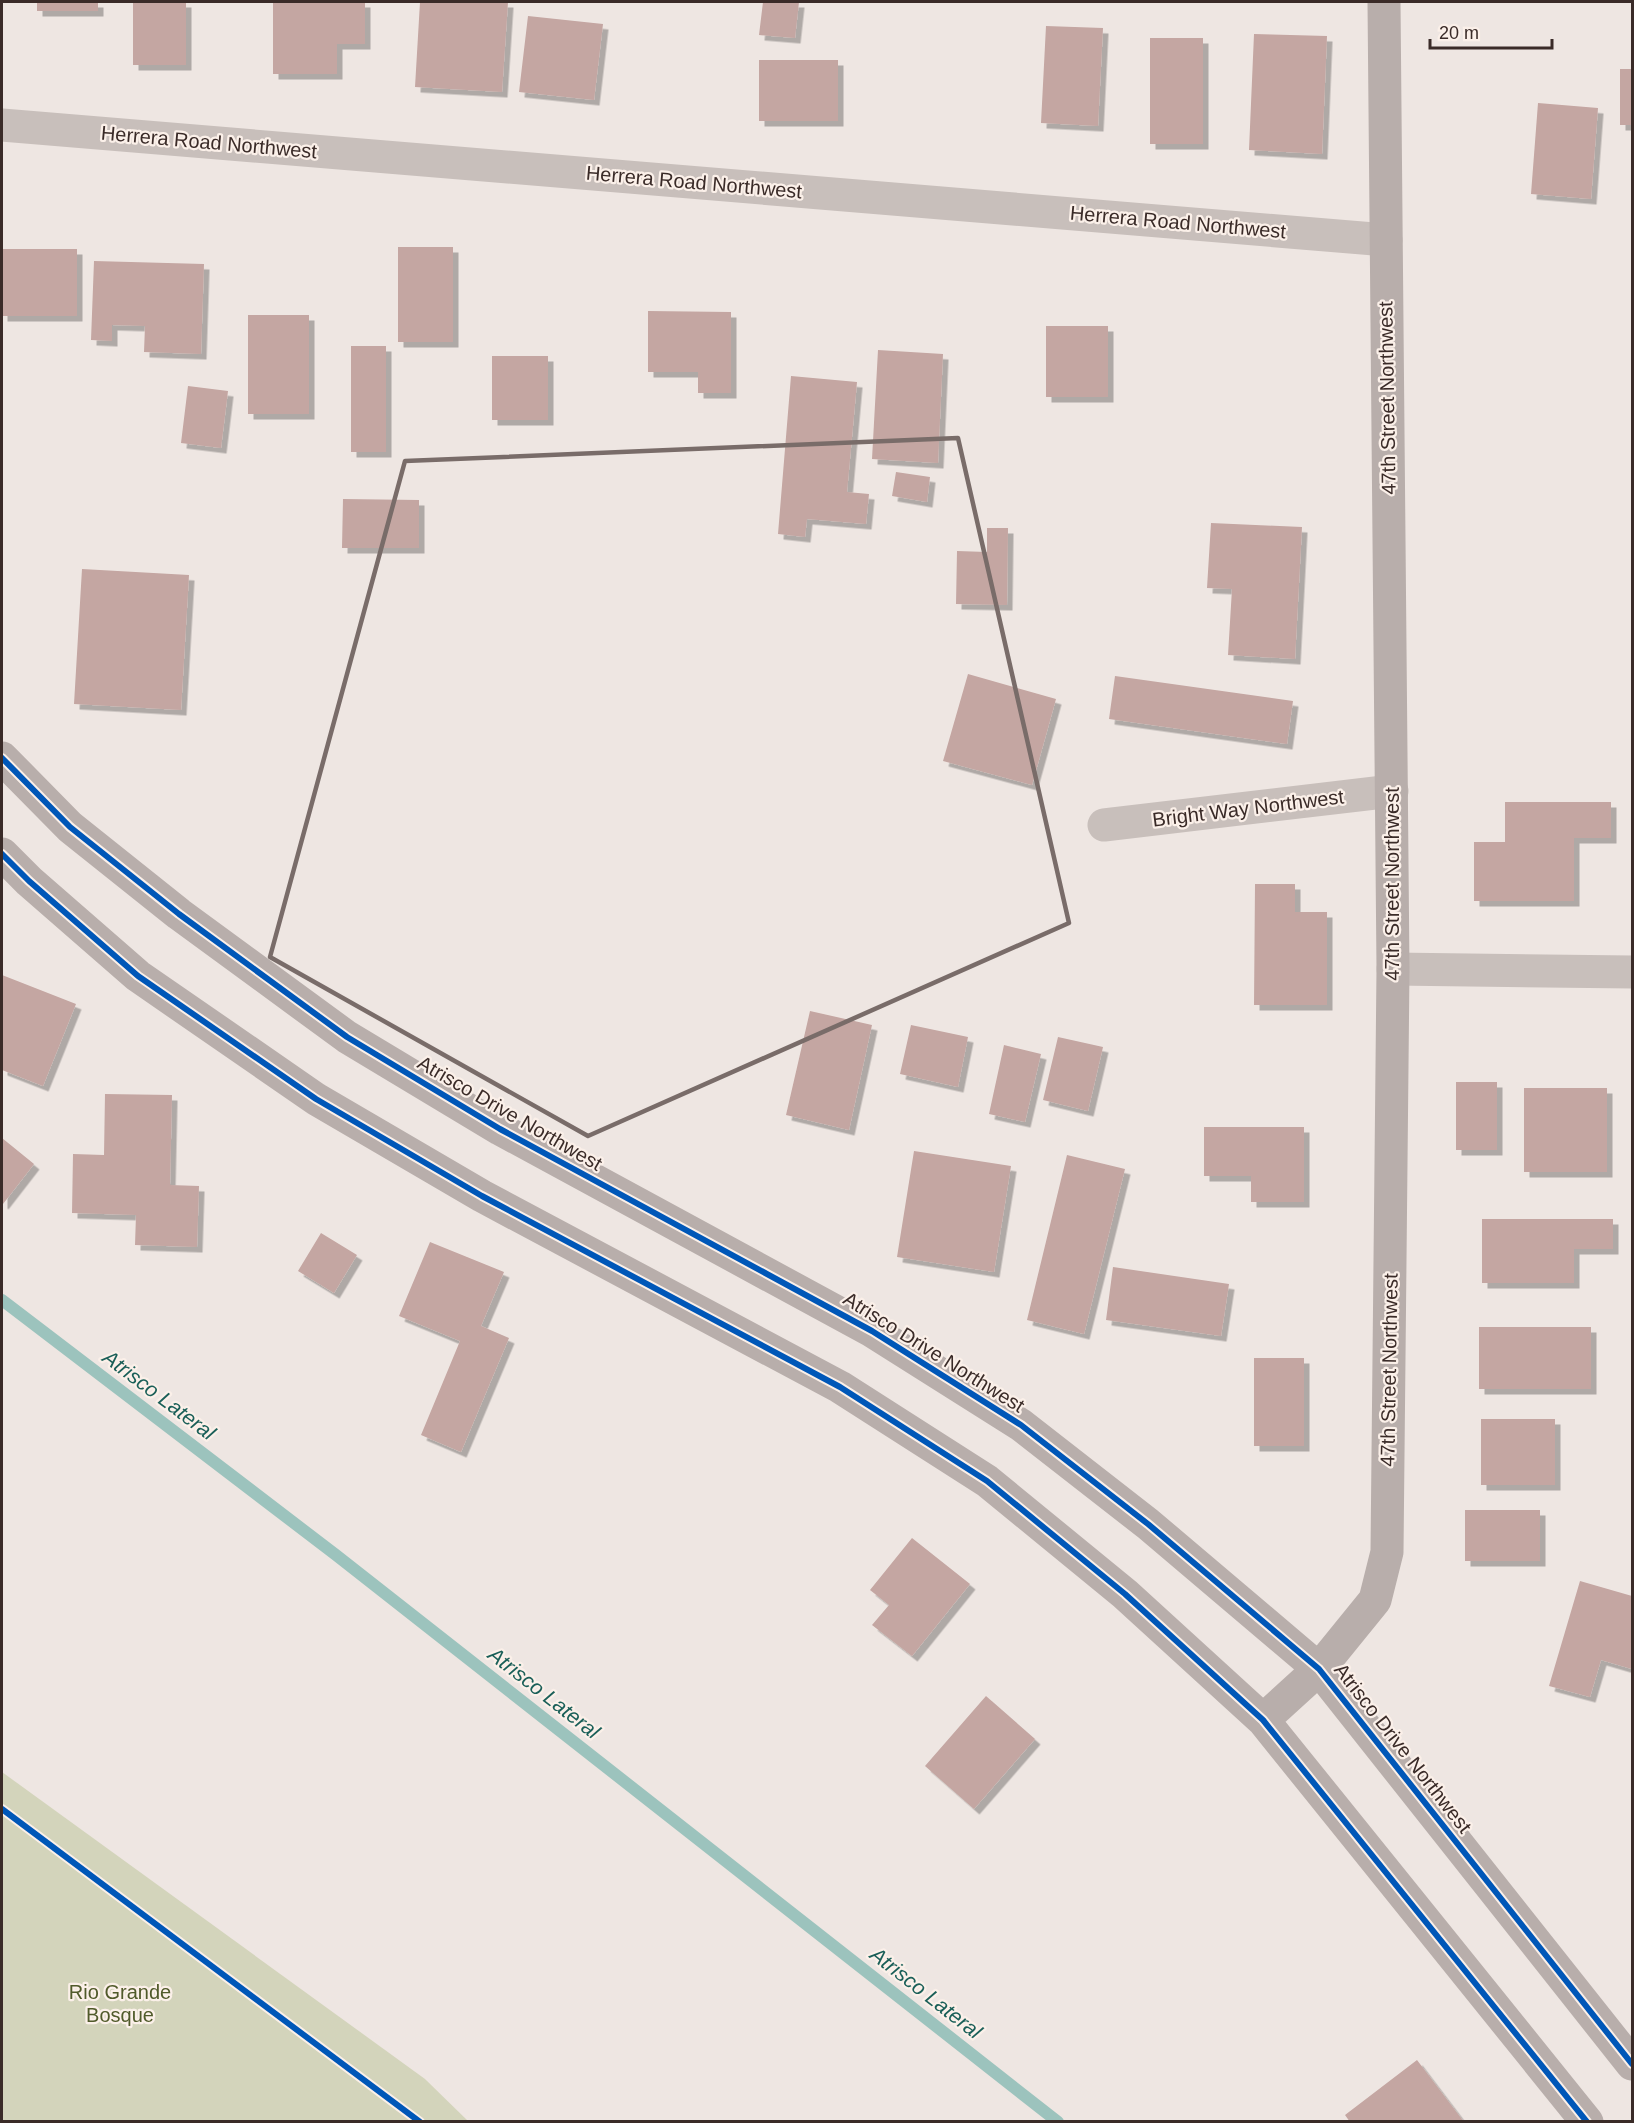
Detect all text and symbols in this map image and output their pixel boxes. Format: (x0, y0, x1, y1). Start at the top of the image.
scale bar (1430, 12, 1552, 50)
text: 20 m (1439, 23, 1479, 43)
street label: Herrera Road Northwest (100, 122, 318, 162)
street label: Herrera Road Northwest (585, 162, 803, 202)
street label: Herrera Road Northwest (1069, 202, 1287, 242)
street label: 47th Street Northwest (1374, 301, 1400, 495)
street label: Bright Way Northwest (1151, 785, 1345, 831)
street label: 47th Street Northwest (1381, 787, 1403, 981)
street label: Atrisco Drive Northwest (414, 1051, 606, 1175)
street label: 47th Street Northwest (1376, 1273, 1402, 1467)
street label: Atrisco Drive Northwest (840, 1287, 1029, 1417)
water label: Atrisco Lateral (97, 1344, 221, 1445)
water label: Atrisco Lateral (483, 1641, 605, 1744)
street label: Atrisco Drive Northwest (1330, 1659, 1476, 1837)
water label: Atrisco Lateral (865, 1941, 987, 2044)
park label: Rio Grande Bosque (69, 1981, 171, 2026)

